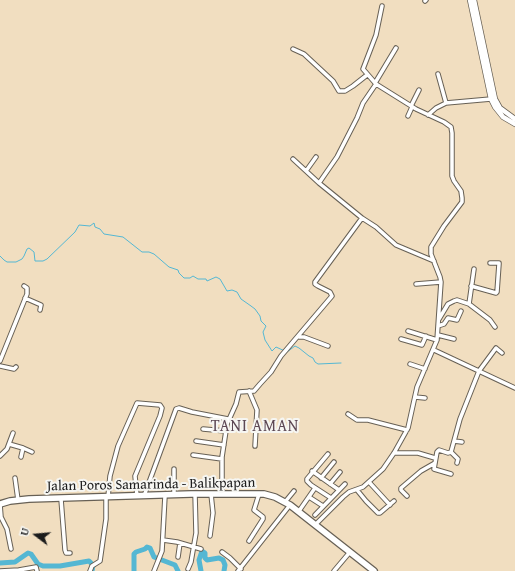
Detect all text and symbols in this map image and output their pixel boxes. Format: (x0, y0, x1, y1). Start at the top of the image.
district label: TANI AMAN (211, 417, 299, 437)
street label: Jalan Poros Samarinda - Balikpapan (47, 475, 255, 495)
north arrow (16, 515, 56, 555)
text: U (16, 526, 33, 537)

